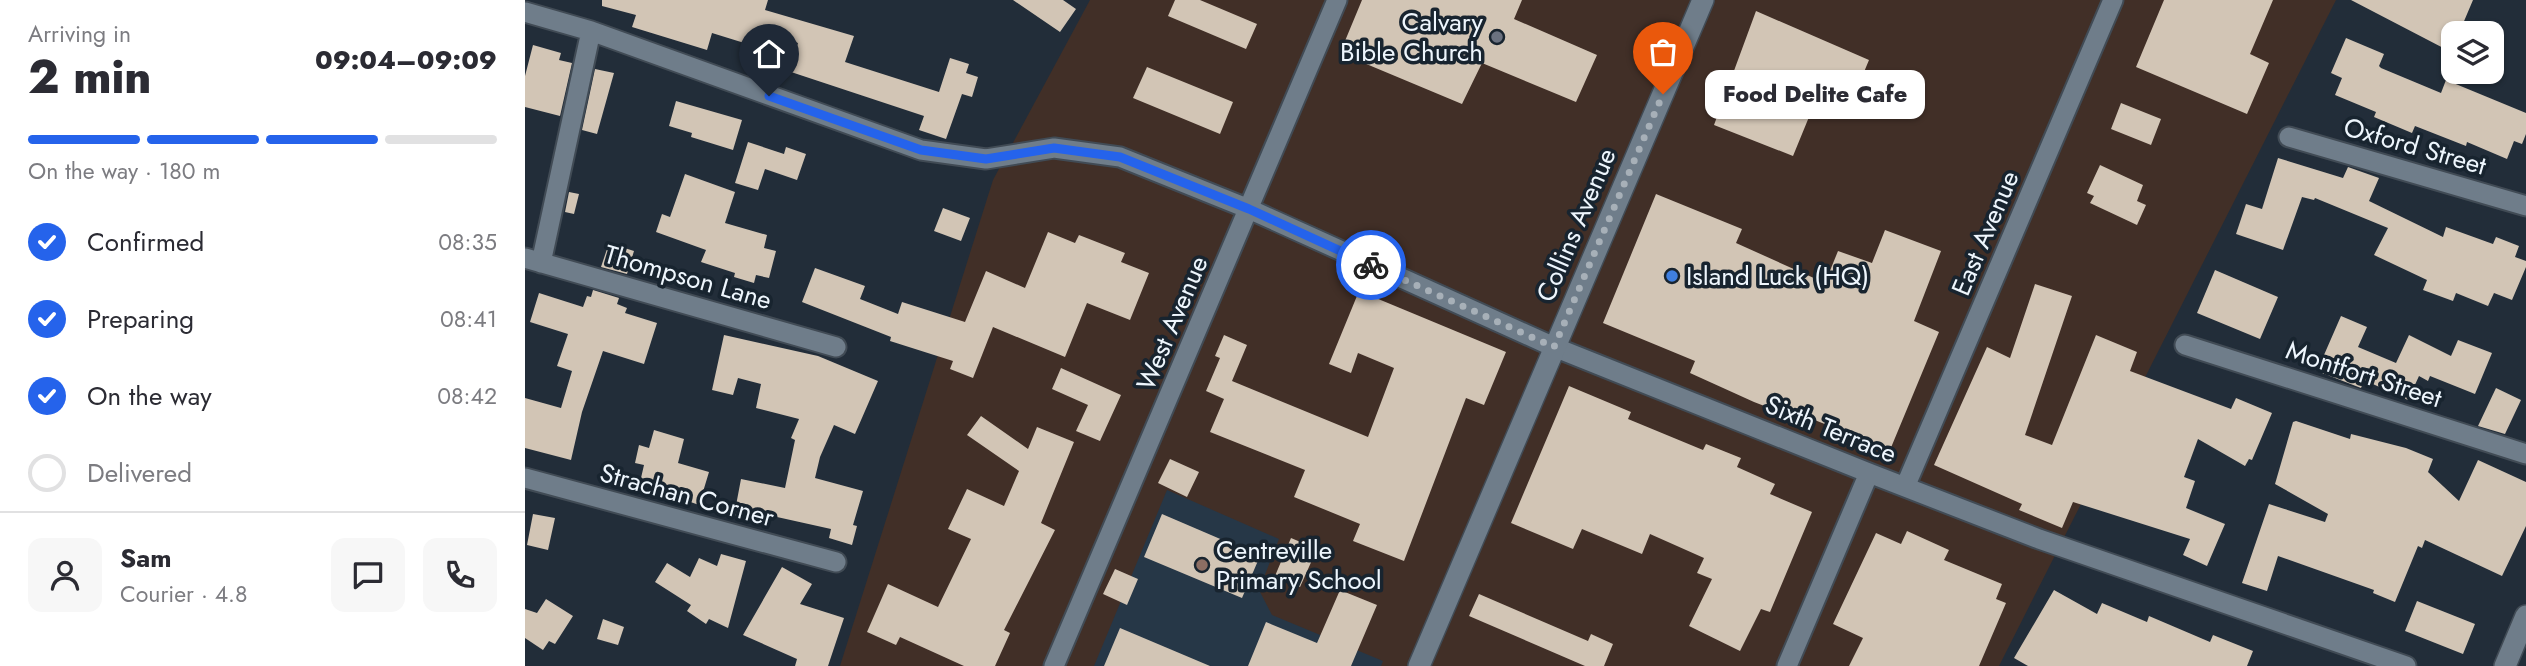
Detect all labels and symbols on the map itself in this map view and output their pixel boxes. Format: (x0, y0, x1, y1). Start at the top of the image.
place label: Calvary Bible Church (1340, 3, 1484, 71)
pin (1633, 22, 1693, 94)
pin (739, 24, 799, 96)
marker: Calvary Bible Church (1489, 29, 1505, 45)
callout: Food Delite Cafe (1705, 70, 1925, 119)
street label: Oxford Street (2339, 108, 2491, 185)
street label: Collins Avenue (1527, 142, 1625, 308)
street label: East Avenue (1942, 165, 2028, 301)
courier (1336, 230, 1406, 300)
street label: Thompson Lane (600, 235, 776, 319)
street label: West Avenue (1127, 250, 1217, 396)
place label: Island Luck (HQ) (1686, 257, 1869, 295)
marker: Island Luck (HQ) (1664, 268, 1680, 284)
street label: Montfort Street (2281, 331, 2448, 417)
street label: Sixth Terrace (1760, 385, 1902, 473)
street label: Strachan Corner (596, 454, 778, 537)
place label: Centreville Primary School (1216, 531, 1382, 599)
marker: Centreville Primary School (1194, 557, 1210, 573)

